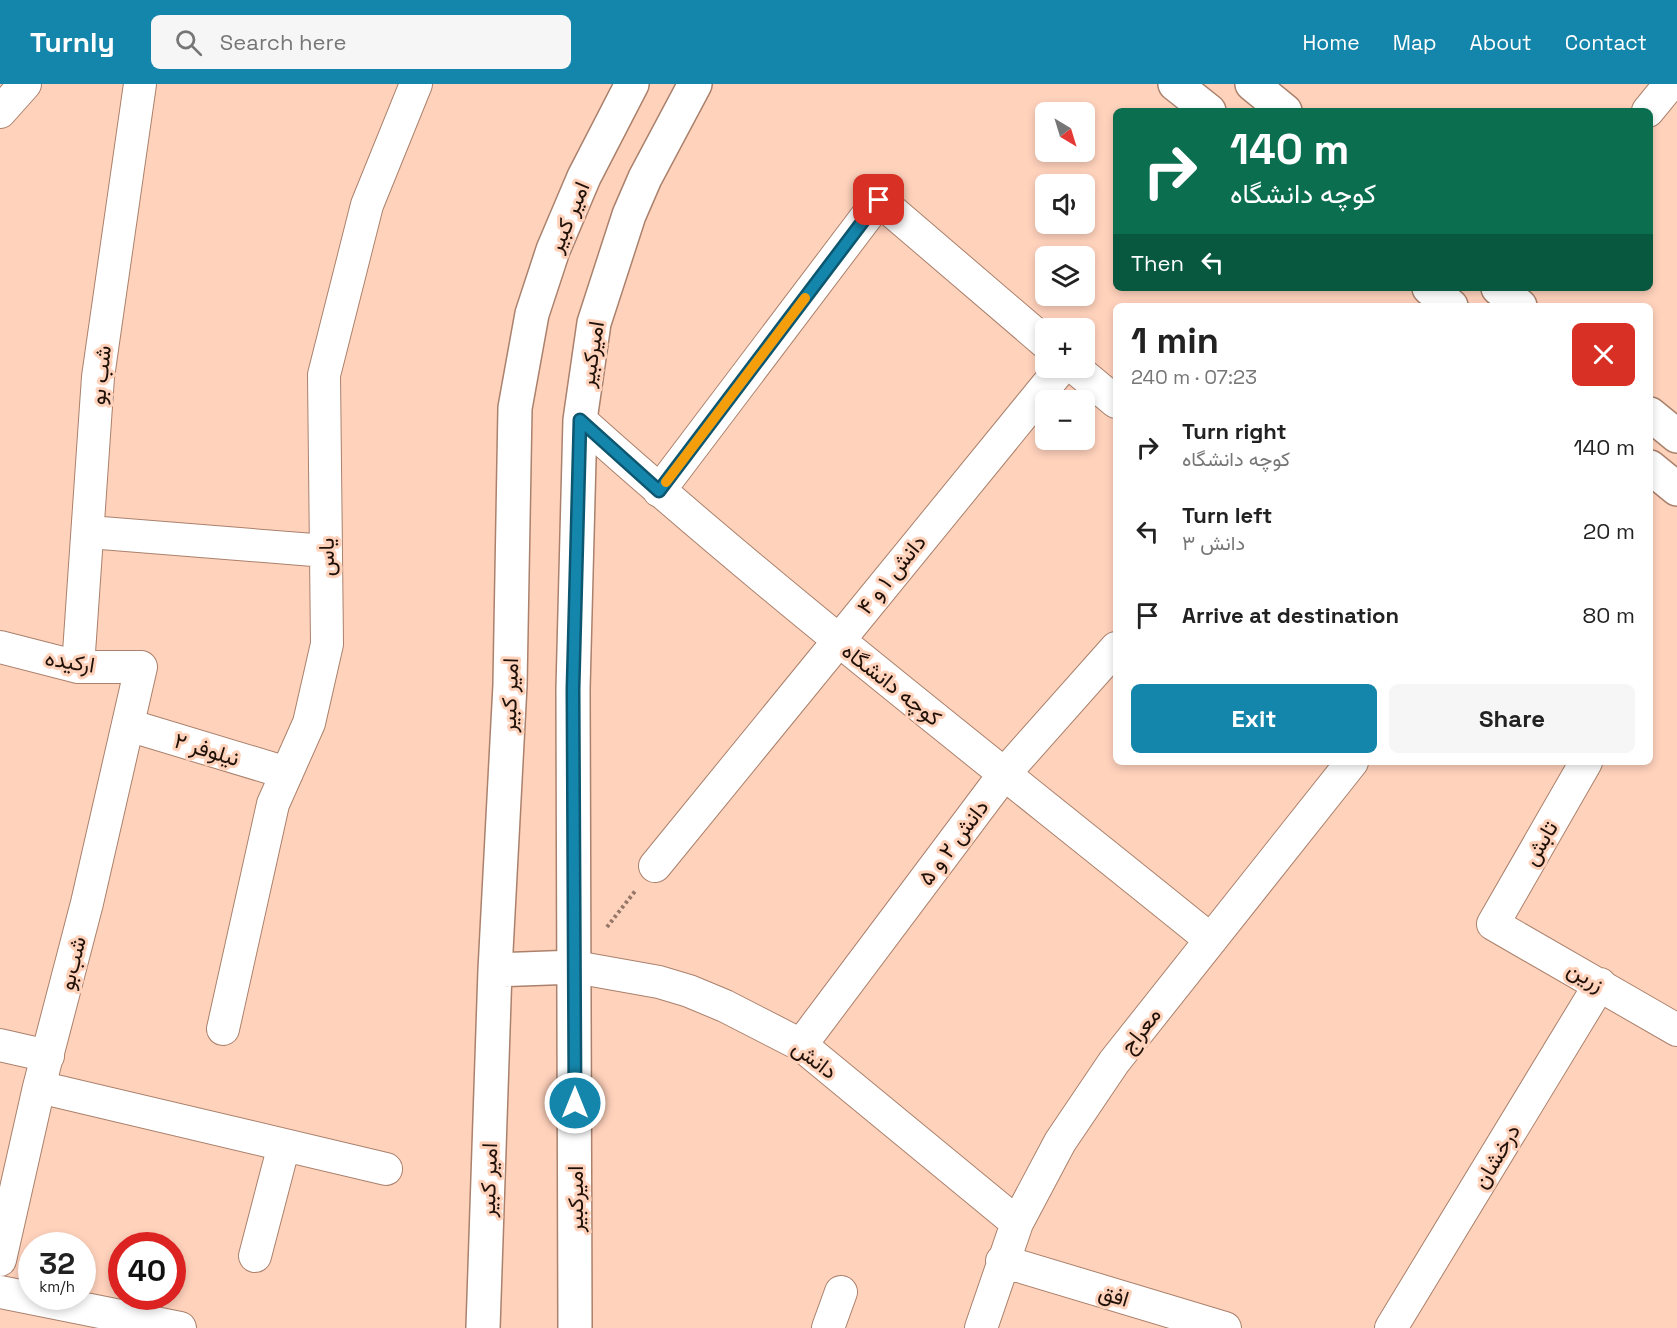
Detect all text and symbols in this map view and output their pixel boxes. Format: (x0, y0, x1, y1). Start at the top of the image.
search box (151, 15, 571, 69)
text: Turnly (30, 24, 115, 60)
icon: search (172, 26, 205, 59)
text: Search here (220, 28, 347, 56)
text: Home (1302, 29, 1360, 56)
text: Map (1393, 29, 1437, 56)
text: About (1470, 29, 1532, 56)
text: Contact (1565, 29, 1647, 56)
north arrow (1035, 102, 1095, 162)
map controls (1035, 102, 1095, 450)
text: 140 m (1230, 123, 1349, 176)
icon: right (1131, 132, 1209, 210)
pin (853, 174, 904, 225)
button: sound (1035, 174, 1095, 234)
text: کوچه دانشگاه (1230, 176, 1376, 211)
street label: امیر کبیر (540, 177, 595, 258)
icon: arrive (862, 183, 895, 216)
button: layers (1035, 246, 1095, 306)
icon: left (1196, 246, 1229, 279)
text: Then (1131, 249, 1184, 277)
button: + (1035, 318, 1095, 378)
text: 1 min (1131, 318, 1219, 364)
street label: امیرکبیر (572, 319, 610, 390)
button: close (1572, 323, 1635, 386)
street label: شب بو (83, 344, 117, 406)
text: 240 m · 07:23 (1131, 364, 1257, 390)
button: − (1035, 390, 1095, 450)
text: Turn right (1182, 417, 1287, 445)
icon: right (1131, 431, 1164, 464)
text: 140 m (1573, 433, 1635, 461)
text: کوچه دانشگاه (1182, 446, 1290, 472)
text: Turn left (1182, 501, 1272, 529)
icon: left (1131, 515, 1164, 548)
text: 20 m (1583, 517, 1635, 545)
street label: دانش ۱ و ۴ (850, 528, 932, 620)
text: دانش ۳ (1182, 530, 1245, 556)
street label: یاس (312, 537, 340, 577)
icon: arrive (1131, 599, 1164, 632)
text: Arrive at destination (1182, 601, 1399, 629)
text: 80 m (1583, 601, 1635, 629)
street label: کوچه دانشگاه (836, 636, 948, 733)
street label: ارکیده (43, 643, 97, 679)
street label: امیر کبیر (494, 657, 524, 734)
button: Exit (1131, 684, 1377, 753)
button: Share (1389, 684, 1635, 753)
street label: نیلوفر ۲ (171, 726, 243, 772)
street label: دانش ۲ و ۵ (912, 793, 994, 891)
street label: تابش (1516, 816, 1564, 870)
street label: شب‌بو (52, 933, 92, 993)
street label: زرین (1562, 954, 1610, 998)
street label: معراج (1113, 1001, 1168, 1059)
street label: دانش (787, 1033, 843, 1085)
position arrow (543, 1071, 607, 1135)
street label: درخشان (1466, 1119, 1526, 1193)
street label: امیر کبیر (473, 1142, 503, 1219)
street label: امیرکبیر (561, 1166, 589, 1233)
speed limit sign: 40 (108, 1232, 186, 1310)
text: 32 (39, 1244, 75, 1283)
text: km/h (39, 1277, 75, 1296)
street label: افق (1095, 1277, 1133, 1313)

